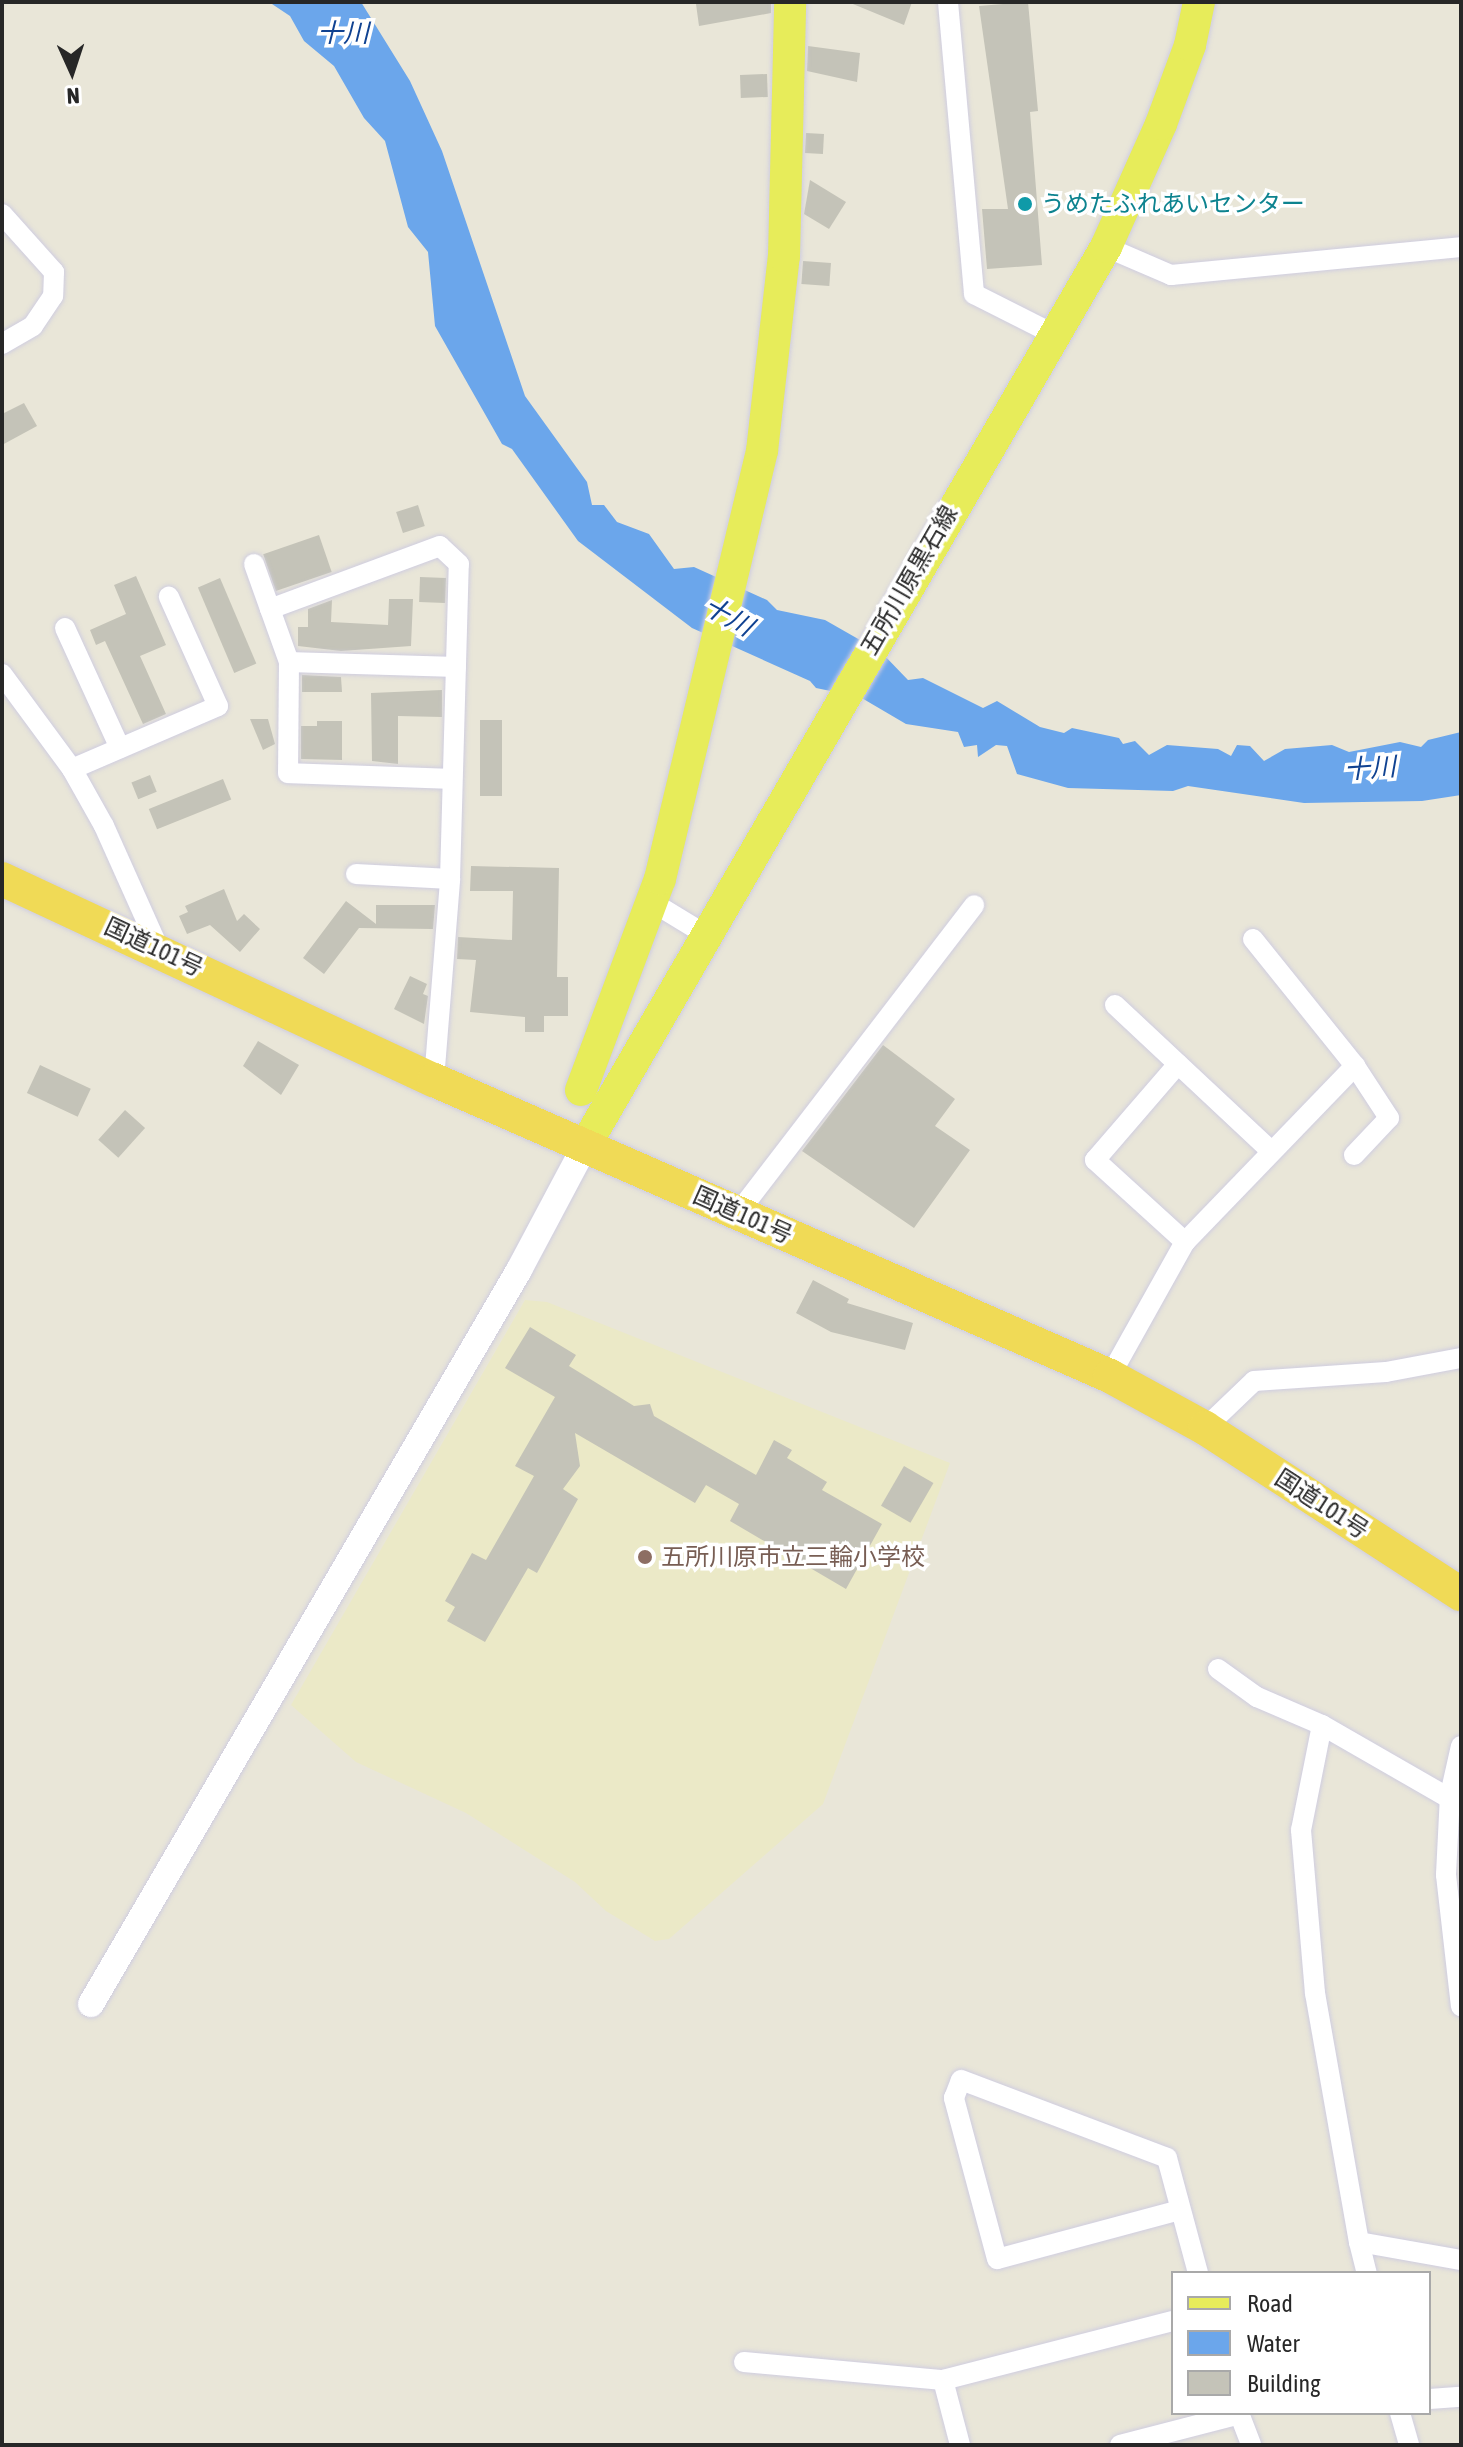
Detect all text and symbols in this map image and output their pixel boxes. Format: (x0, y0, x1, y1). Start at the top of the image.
water label: 十川 (317, 18, 369, 50)
north arrow (32, 32, 112, 112)
text: N (66, 83, 80, 109)
place label: うめたふれあいセンター (1041, 190, 1305, 218)
marker: うめたふれあいセンター (1016, 195, 1034, 213)
street label: 五所川原黒石線 (855, 500, 963, 660)
water label: 十川 (698, 591, 758, 643)
water label: 十川 (1343, 752, 1397, 786)
street label: 国道101号 (100, 912, 208, 982)
street label: 国道101号 (689, 1180, 797, 1250)
street label: 国道101号 (1270, 1463, 1374, 1545)
place label: 五所川原市立三輪小学校 (661, 1543, 925, 1571)
marker: 五所川原市立三輪小学校 (636, 1548, 654, 1566)
legend (1171, 2271, 1431, 2415)
text: Road (1247, 2290, 1293, 2317)
text: Water (1247, 2330, 1300, 2357)
text: Building (1247, 2370, 1320, 2397)

